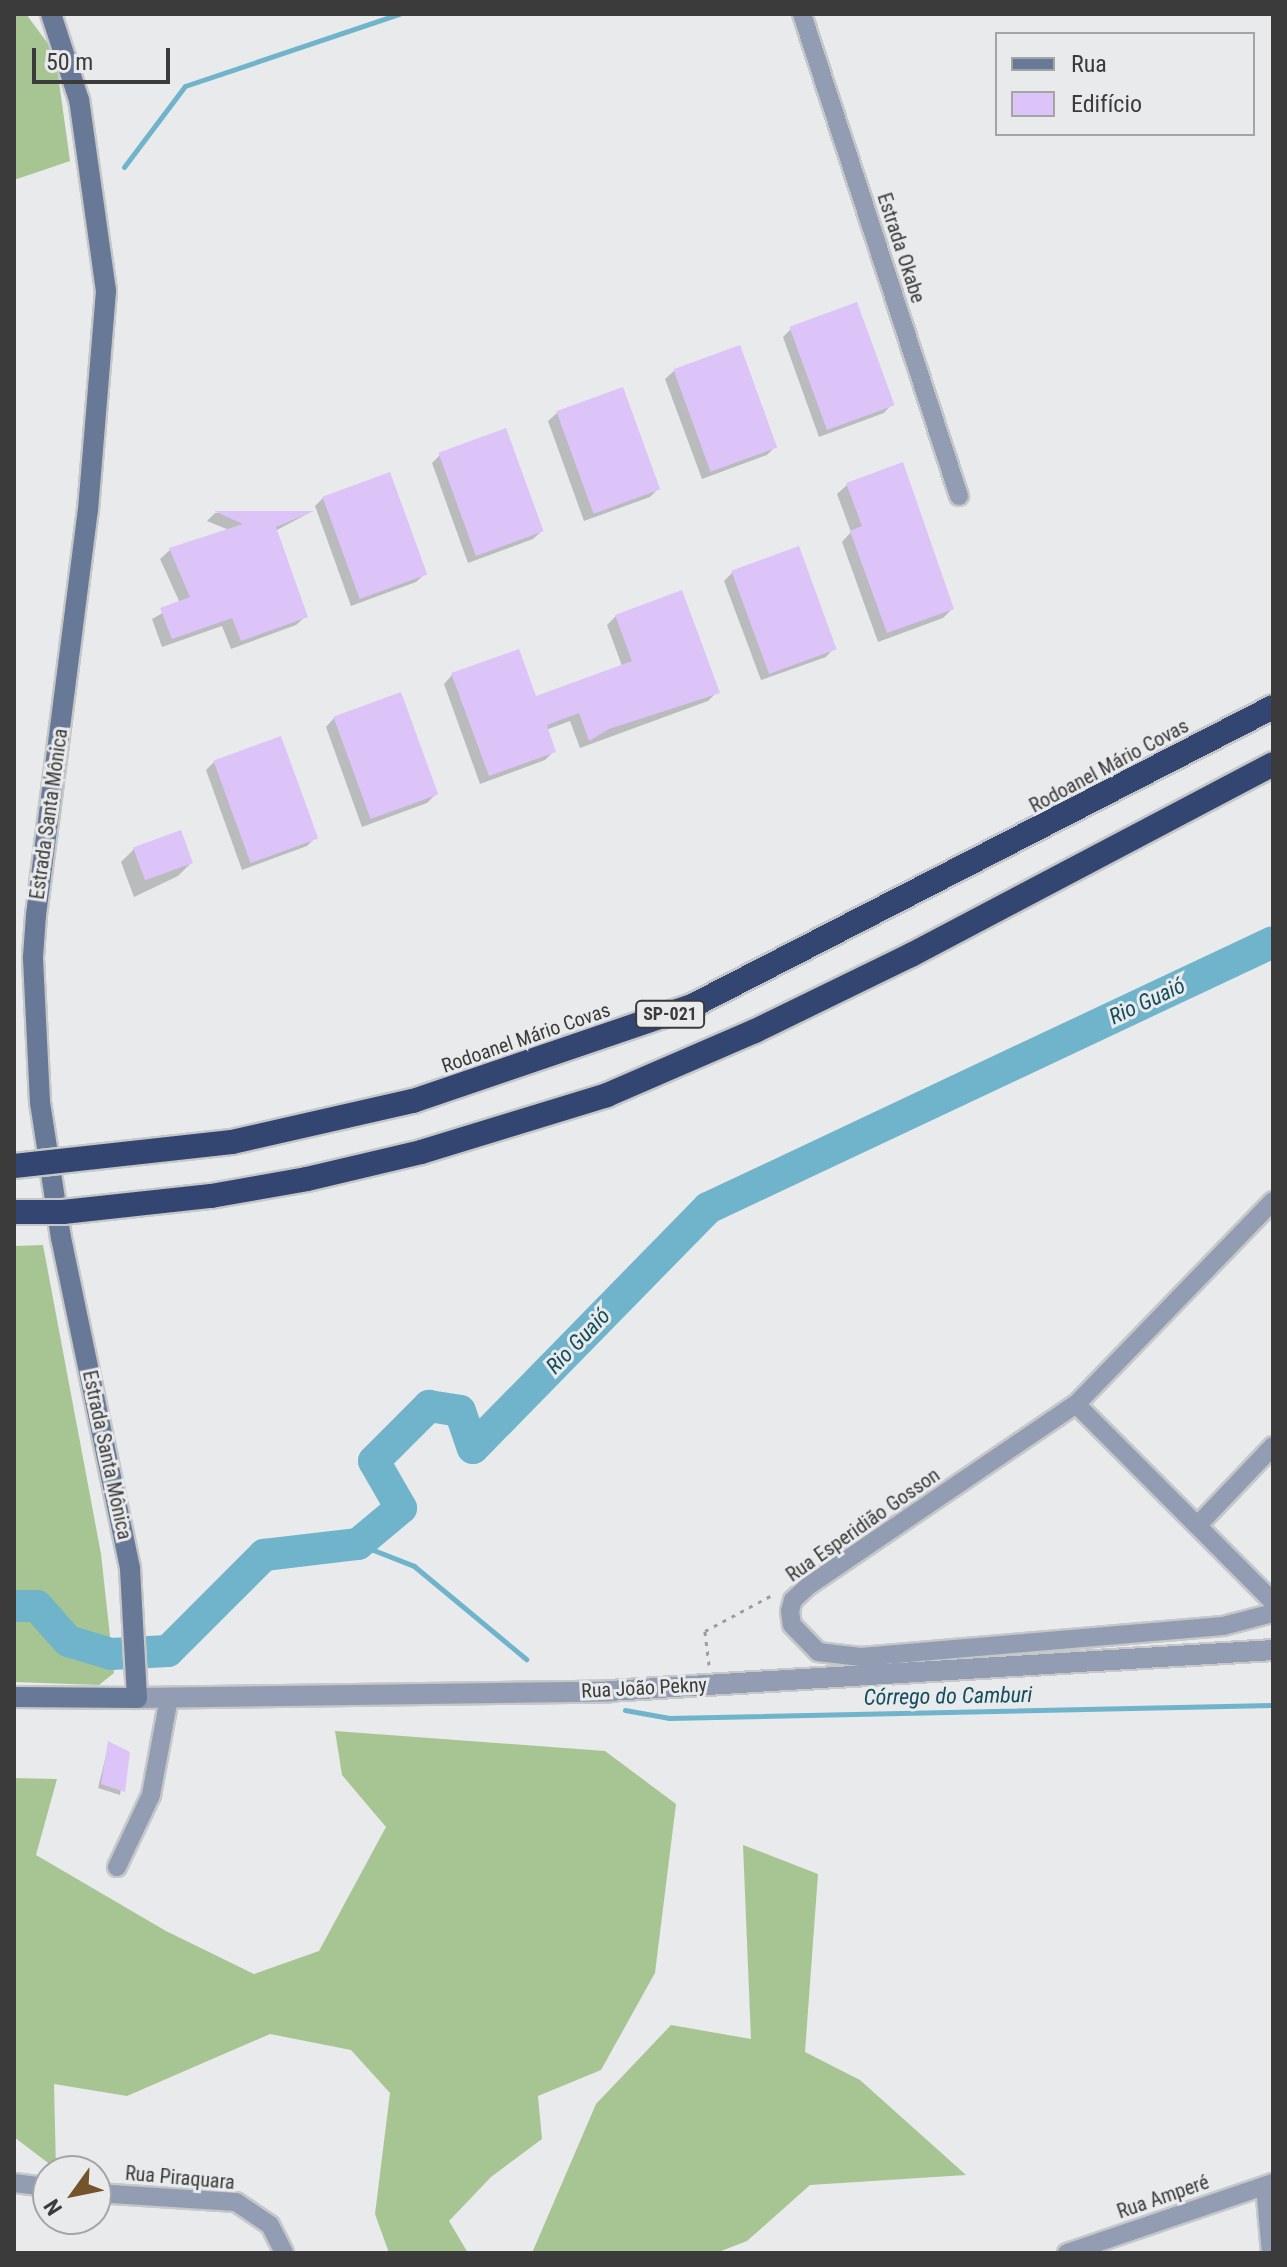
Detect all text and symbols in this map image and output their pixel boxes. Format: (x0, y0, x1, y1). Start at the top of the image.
scale bar (36, 32, 174, 82)
legend (995, 32, 1255, 136)
text: 50 m (46, 48, 93, 76)
text: Rua (1071, 50, 1107, 78)
text: Edifício (1071, 90, 1142, 118)
street label: Estrada Okabe (872, 190, 930, 306)
street label: Rodoanel Mário Covas (1025, 714, 1193, 818)
street label: Estrada Santa Mônica (25, 727, 73, 901)
water label: Rio Guaió (1105, 972, 1189, 1030)
street label: Rodoanel Mário Covas (439, 998, 613, 1078)
road number: SP-021 (634, 1000, 706, 1028)
water label: Rio Guaió (540, 1303, 616, 1379)
street label: Estrada Santa Mônica (77, 1368, 137, 1542)
street label: Rua Esperidião Gosson (782, 1463, 944, 1587)
street label: Rua João Pekny (581, 1673, 707, 1703)
water label: Córrego do Camburi (863, 1681, 1033, 1711)
north arrow (32, 2155, 112, 2235)
street label: Rua Piraquara (124, 2161, 236, 2195)
street label: Rua Amperé (1114, 2170, 1212, 2224)
text: N (39, 2195, 67, 2220)

